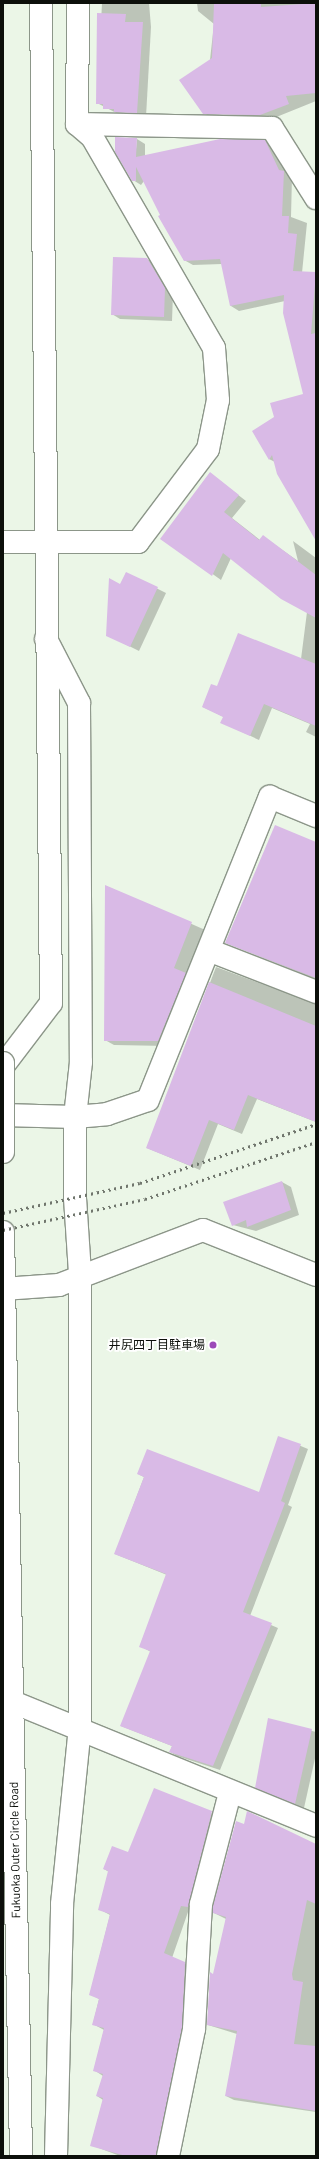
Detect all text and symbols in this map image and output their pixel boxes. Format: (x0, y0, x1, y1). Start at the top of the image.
place label: 井尻四丁目駐車場 (109, 1338, 205, 1352)
marker: 井尻四丁目駐車場 (208, 1340, 218, 1350)
street label: Fukuoka Outer Circle Road (7, 1782, 23, 1918)

